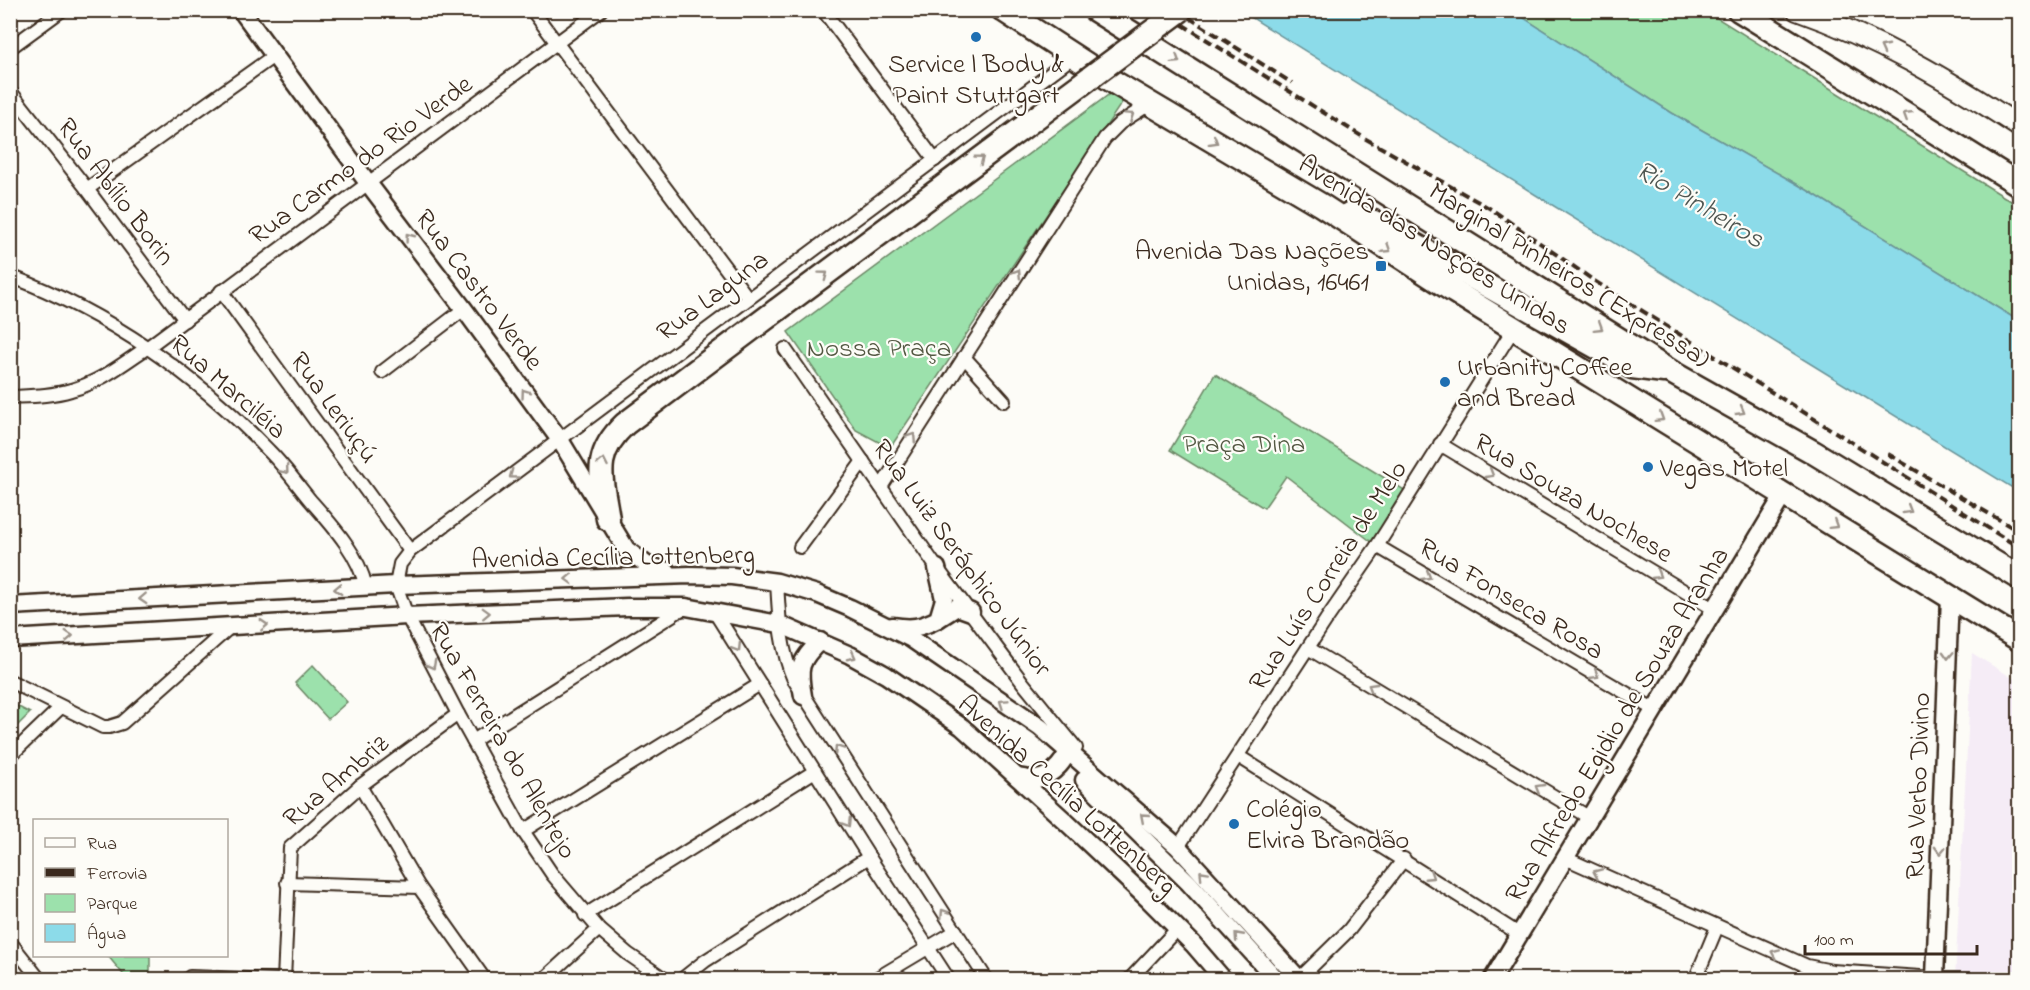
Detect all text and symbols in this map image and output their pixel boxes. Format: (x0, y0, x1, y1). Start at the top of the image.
marker: Service | Body & Paint Stuttgart (969, 30, 983, 44)
one-way arrow (1880, 44, 1891, 55)
place label: Service | Body & Paint Stuttgart (888, 46, 1064, 116)
one-way arrow (1170, 52, 1180, 64)
street label: Rua Carmo do Rio Verde (242, 66, 482, 256)
street label: Rua Abílio Borin (46, 110, 184, 275)
one-way arrow (1903, 111, 1913, 123)
one-way arrow (1124, 112, 1135, 123)
one-way arrow (1208, 133, 1218, 145)
street label: Avenida das Nações Unidas (1290, 146, 1578, 346)
water label: Rio Pinheiros (1627, 151, 1772, 261)
one-way arrow (974, 156, 985, 167)
street label: Marginal Pinheiros (Expressa) (1420, 173, 1717, 379)
street label: Rua Castro Verde (404, 202, 552, 380)
one-way arrow (405, 232, 416, 243)
place label: Avenida Das Nações Unidas, 16461 (1135, 233, 1369, 303)
street label: Rua Laguna (649, 242, 778, 352)
one-way arrow (1381, 242, 1391, 254)
marker: Avenida Das Nações Unidas, 16461 (1374, 259, 1388, 273)
one-way arrow (1010, 269, 1022, 279)
one-way arrow (817, 272, 828, 283)
one-way arrow (1593, 319, 1603, 331)
street label: Rua Marciléia (160, 326, 294, 450)
park label: Nossa Praça (807, 330, 951, 369)
street label: Rua Leriuçú (279, 345, 387, 472)
place label: Urbanity Coffee and Bread (1457, 349, 1634, 419)
marker: Urbanity Coffee and Bread (1438, 375, 1452, 389)
one-way arrow (522, 389, 533, 400)
one-way arrow (1734, 404, 1745, 415)
one-way arrow (1654, 411, 1664, 423)
street label: Rua Souza Nochese (1466, 424, 1680, 575)
park label: Praça Dina (1183, 426, 1305, 465)
street label: Rua Luiz Seráphico Júnior (861, 432, 1061, 686)
one-way arrow (905, 433, 916, 444)
place label: Vegas Motel (1659, 450, 1788, 489)
street label: Rua Luís Correia de Melo (1240, 454, 1418, 699)
one-way arrow (596, 457, 609, 467)
marker: Vegas Motel (1641, 460, 1655, 474)
one-way arrow (278, 463, 289, 474)
one-way arrow (1484, 467, 1494, 479)
one-way arrow (508, 468, 519, 479)
one-way arrow (1902, 503, 1912, 515)
one-way arrow (1828, 518, 1838, 530)
street label: Rua Fonseca Rosa (1410, 529, 1611, 671)
street label: Avenida Cecília Lottenberg (471, 537, 755, 580)
street label: Rua Alfredo Egidio de Souza Aranha (1496, 540, 1740, 911)
one-way arrow (1651, 567, 1661, 579)
one-way arrow (1421, 568, 1431, 580)
one-way arrow (565, 573, 574, 586)
one-way arrow (334, 582, 343, 595)
one-way arrow (139, 593, 148, 606)
one-way arrow (482, 607, 491, 619)
street label: Rua Ferreira do Alentejo (418, 616, 586, 867)
one-way arrow (259, 619, 268, 632)
one-way arrow (64, 629, 73, 642)
one-way arrow (730, 642, 742, 652)
one-way arrow (845, 649, 856, 660)
one-way arrow (1942, 650, 1954, 659)
one-way arrow (425, 659, 436, 669)
one-way arrow (1589, 668, 1599, 679)
one-way arrow (1368, 683, 1378, 694)
street label: Avenida Cecília Lottenberg (948, 686, 1185, 905)
street label: Rua Verbo Divino (1897, 692, 1942, 880)
one-way arrow (999, 699, 1010, 710)
street label: Rua Ambriz (275, 725, 399, 838)
one-way arrow (833, 745, 845, 755)
one-way arrow (1535, 783, 1545, 795)
place label: Colégio Elvira Brandão (1246, 791, 1409, 861)
one-way arrow (1140, 813, 1151, 824)
one-way arrow (840, 816, 851, 827)
marker: Colégio Elvira Brandão (1227, 817, 1241, 831)
legend (33, 819, 228, 957)
text: Rua (87, 832, 117, 858)
one-way arrow (1934, 845, 1947, 854)
text: Ferrovia (86, 862, 147, 888)
one-way arrow (1593, 868, 1604, 880)
one-way arrow (1423, 869, 1434, 880)
one-way arrow (1199, 871, 1210, 881)
text: Parque (87, 892, 138, 918)
one-way arrow (940, 909, 951, 920)
scale bar (1805, 918, 1978, 956)
text: Água (87, 922, 126, 949)
text: 100 m (1814, 928, 1854, 954)
one-way arrow (1234, 933, 1245, 943)
one-way arrow (1771, 948, 1782, 960)

